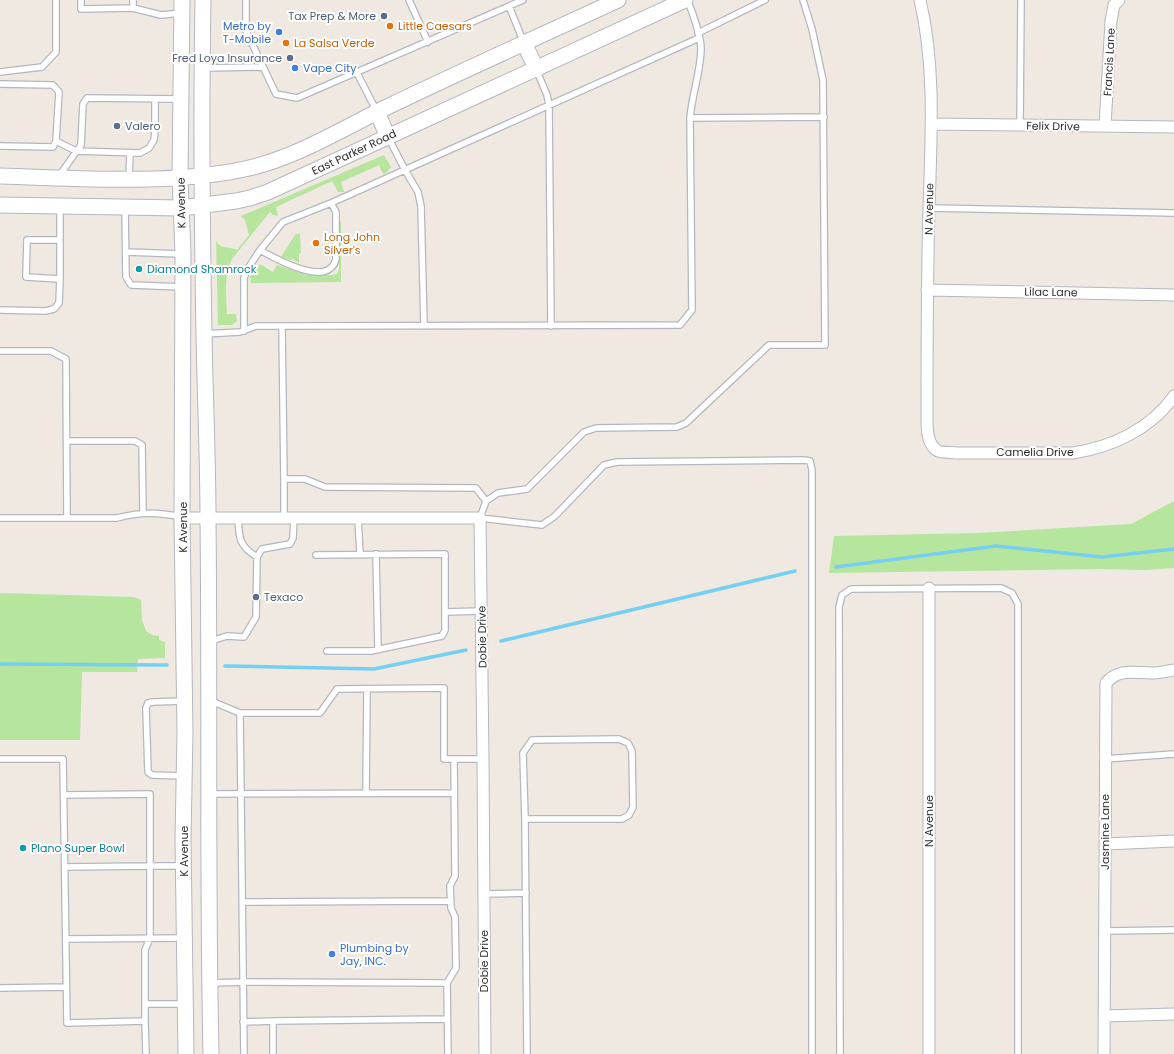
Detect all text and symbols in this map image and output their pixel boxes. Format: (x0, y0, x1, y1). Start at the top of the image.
place label: Tax Prep & More (288, 8, 376, 24)
marker: Tax Prep & More (379, 11, 389, 21)
place label: Metro by T-Mobile (223, 18, 272, 47)
place label: Little Caesars (398, 18, 472, 34)
marker: Little Caesars (385, 21, 395, 31)
marker: Metro by T-Mobile (274, 27, 284, 37)
street label: Francis Lane (1099, 27, 1119, 96)
place label: La Salsa Verde (294, 35, 375, 51)
marker: La Salsa Verde (281, 38, 291, 48)
place label: Fred Loya Insurance (172, 50, 282, 66)
marker: Fred Loya Insurance (285, 53, 295, 63)
place label: Vape City (303, 60, 357, 76)
marker: Vape City (290, 63, 300, 73)
place label: Valero (125, 118, 161, 134)
street label: Felix Drive (1026, 118, 1080, 134)
marker: Valero (112, 121, 122, 131)
street label: East Parker Road (309, 125, 399, 179)
street label: K Avenue (173, 177, 189, 229)
street label: N Avenue (921, 183, 937, 235)
place label: Long John Silver's (324, 229, 380, 258)
marker: Long John Silver's (311, 238, 321, 248)
place label: Diamond Shamrock (147, 261, 257, 277)
marker: Diamond Shamrock (134, 264, 144, 274)
street label: Lilac Lane (1024, 284, 1078, 300)
street label: Camelia Drive (996, 444, 1074, 460)
street label: K Avenue (175, 501, 191, 552)
place label: Texaco (264, 589, 303, 605)
marker: Texaco (251, 592, 261, 602)
street label: Dobie Drive (473, 606, 491, 668)
street label: Jasmine Lane (1097, 794, 1113, 870)
street label: N Avenue (921, 795, 937, 847)
street label: K Avenue (176, 825, 192, 876)
place label: Plano Super Bowl (31, 840, 125, 856)
marker: Plano Super Bowl (18, 843, 28, 853)
street label: Dobie Drive (476, 930, 492, 992)
place label: Plumbing by Jay, INC. (340, 940, 409, 969)
marker: Plumbing by Jay, INC. (327, 949, 337, 959)

